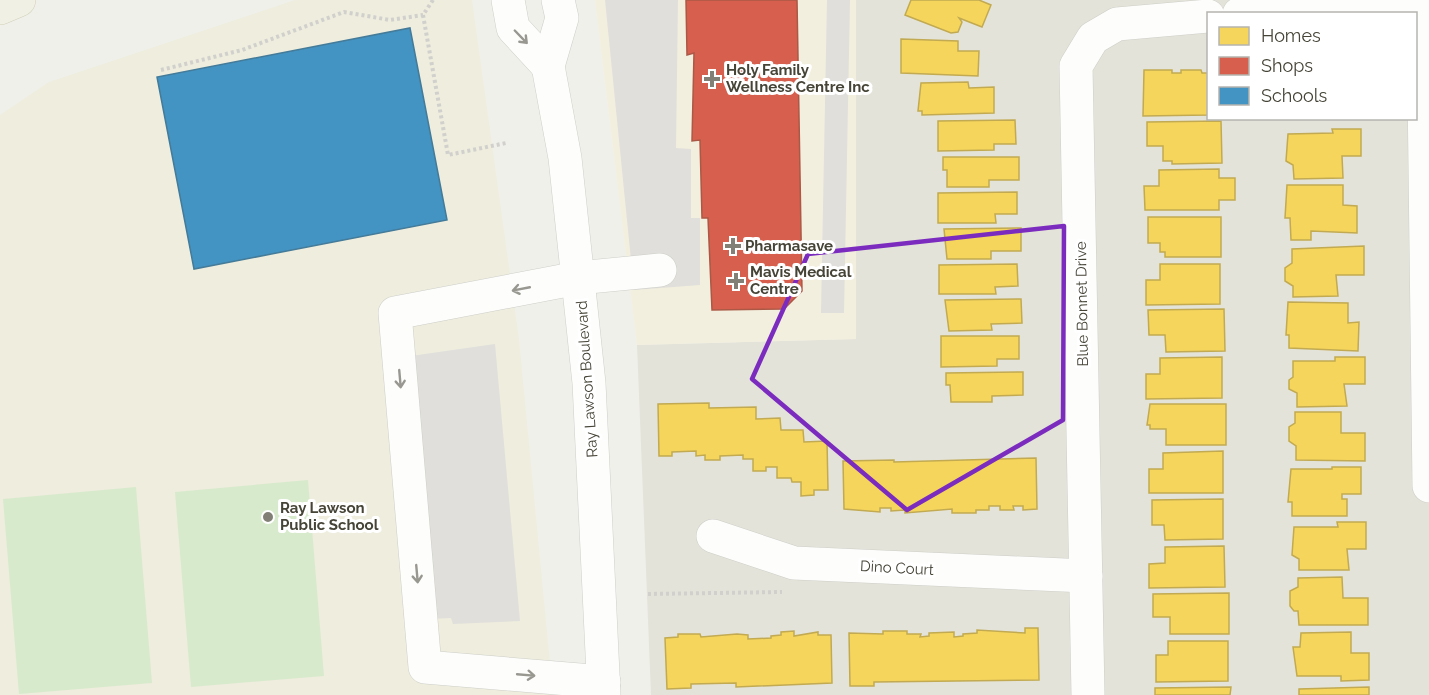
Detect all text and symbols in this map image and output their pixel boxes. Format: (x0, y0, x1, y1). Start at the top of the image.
legend (1207, 12, 1417, 120)
text: Homes (1261, 25, 1321, 46)
one-way arrow (514, 29, 528, 44)
text: Shops (1261, 55, 1313, 76)
place label: Holy Family Wellness Centre Inc (726, 61, 870, 96)
marker: Holy Family Wellness Centre Inc (703, 70, 721, 88)
text: Schools (1261, 85, 1328, 106)
place label: Pharmasave (745, 237, 833, 255)
marker: Pharmasave (726, 239, 740, 253)
street label: Blue Bonnet Drive (1072, 241, 1092, 367)
place label: Mavis Medical Centre (750, 263, 852, 298)
marker: Mavis Medical Centre (727, 272, 745, 290)
one-way arrow (512, 284, 531, 295)
street label: Ray Lawson Boulevard (573, 300, 601, 458)
one-way arrow (395, 369, 406, 389)
place label: Ray Lawson Public School (280, 499, 379, 534)
marker: Ray Lawson Public School (261, 510, 275, 524)
street label: Dino Court (860, 557, 934, 579)
one-way arrow (412, 563, 423, 583)
one-way arrow (516, 670, 536, 681)

